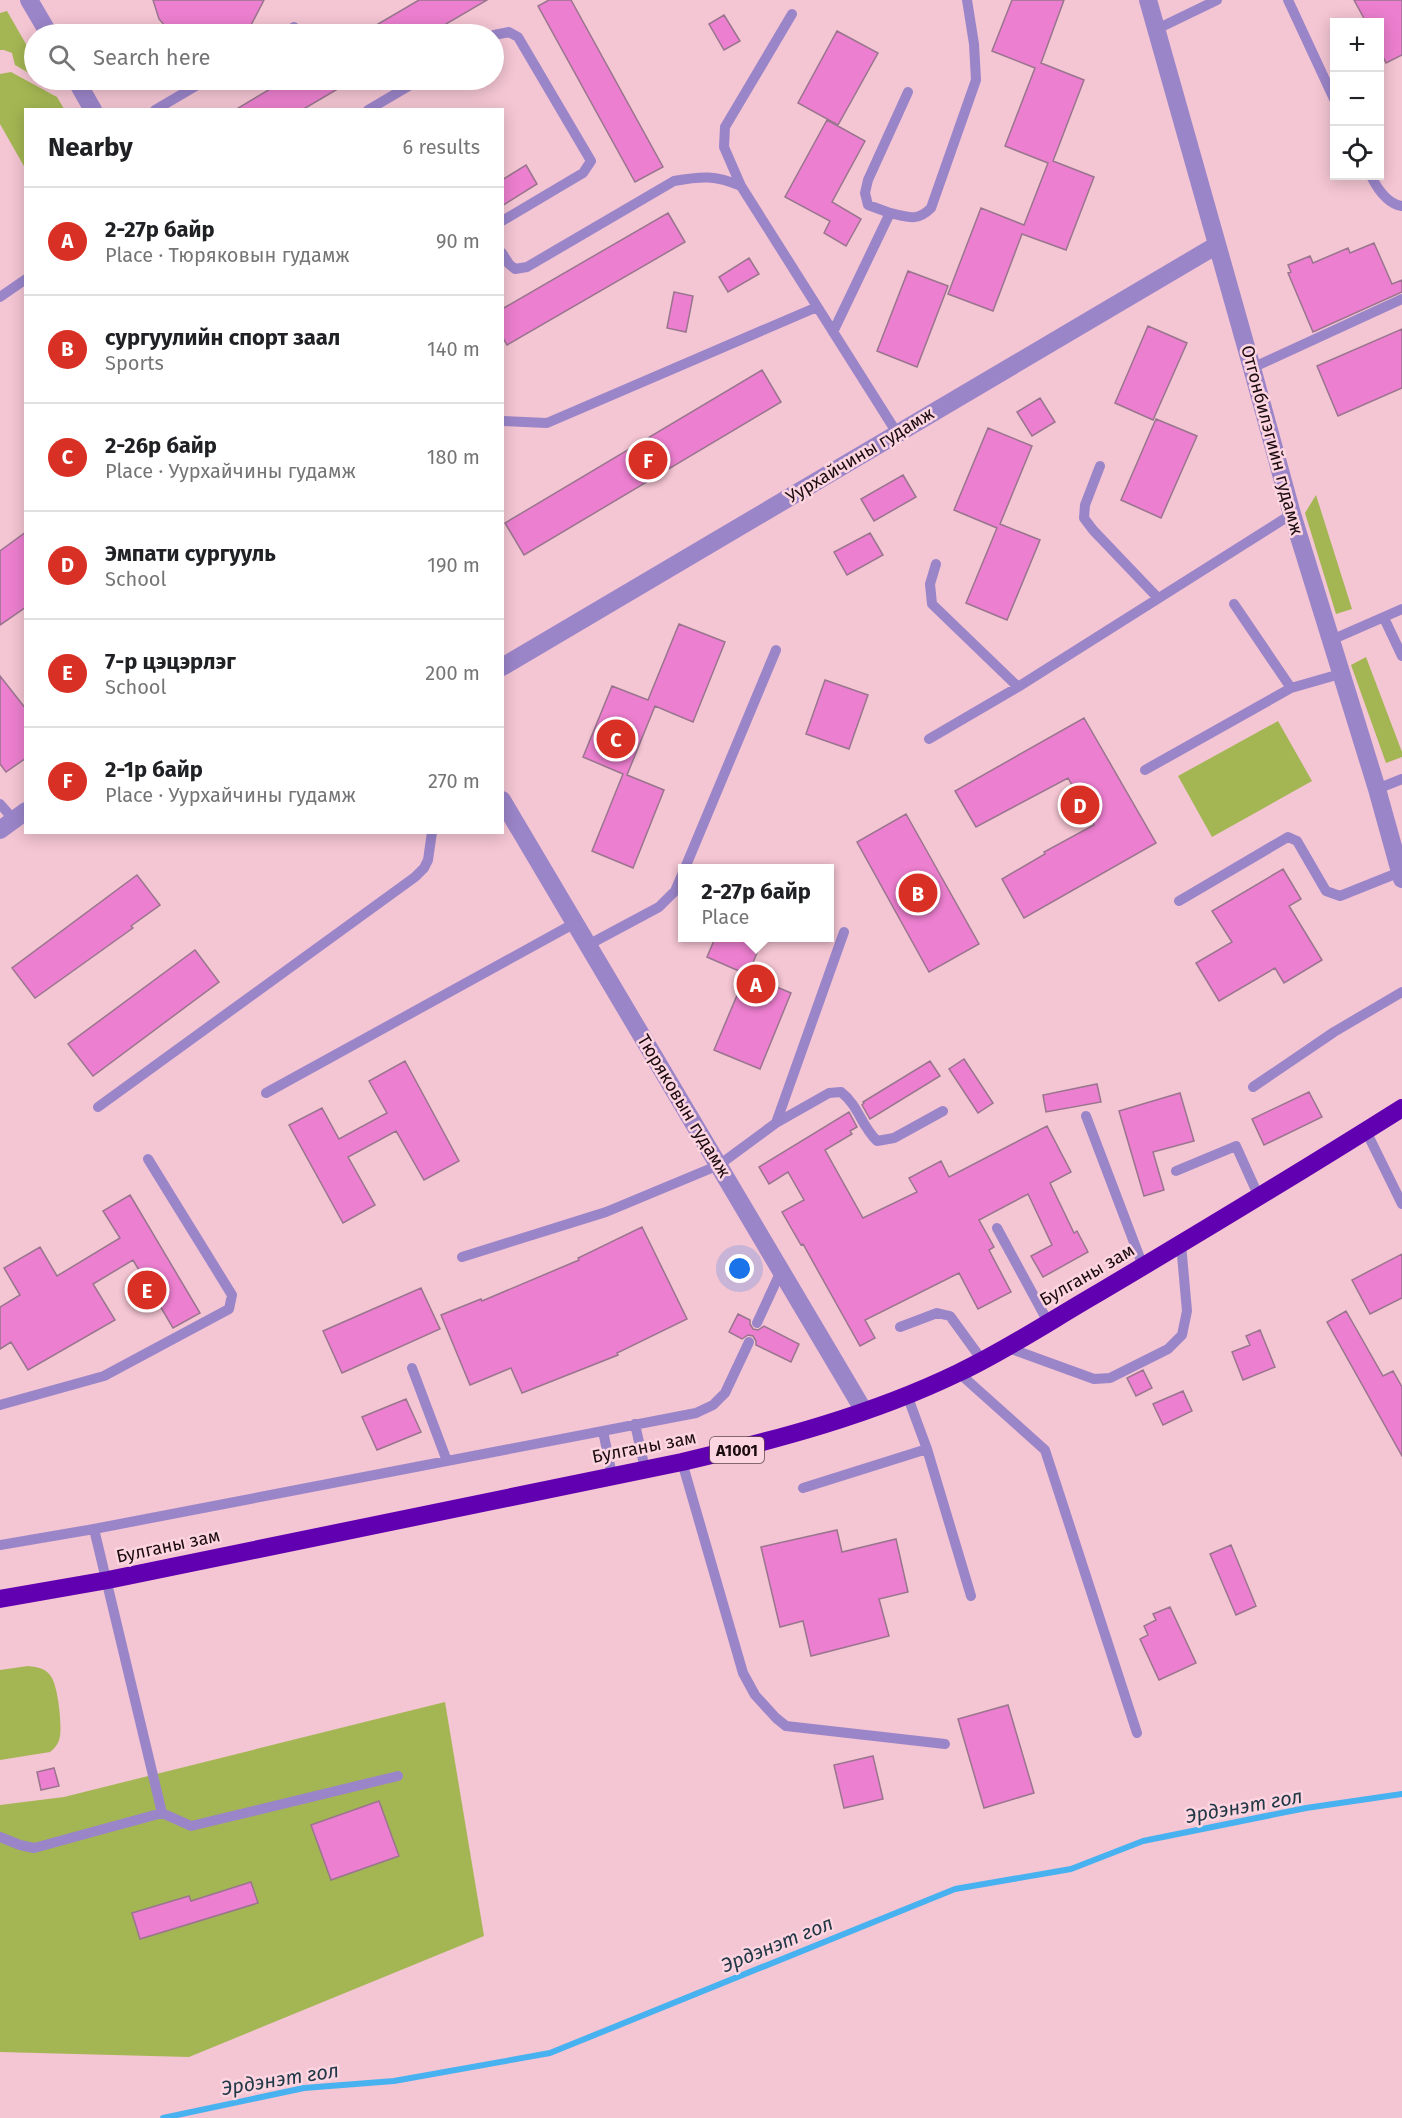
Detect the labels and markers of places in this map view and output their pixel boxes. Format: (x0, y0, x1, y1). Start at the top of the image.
pin: F (628, 438, 668, 482)
pin: C (596, 716, 636, 762)
pin: D (1060, 782, 1100, 828)
pin: B (898, 870, 938, 916)
pin: A (736, 962, 776, 1006)
pin: E (128, 1268, 166, 1312)

